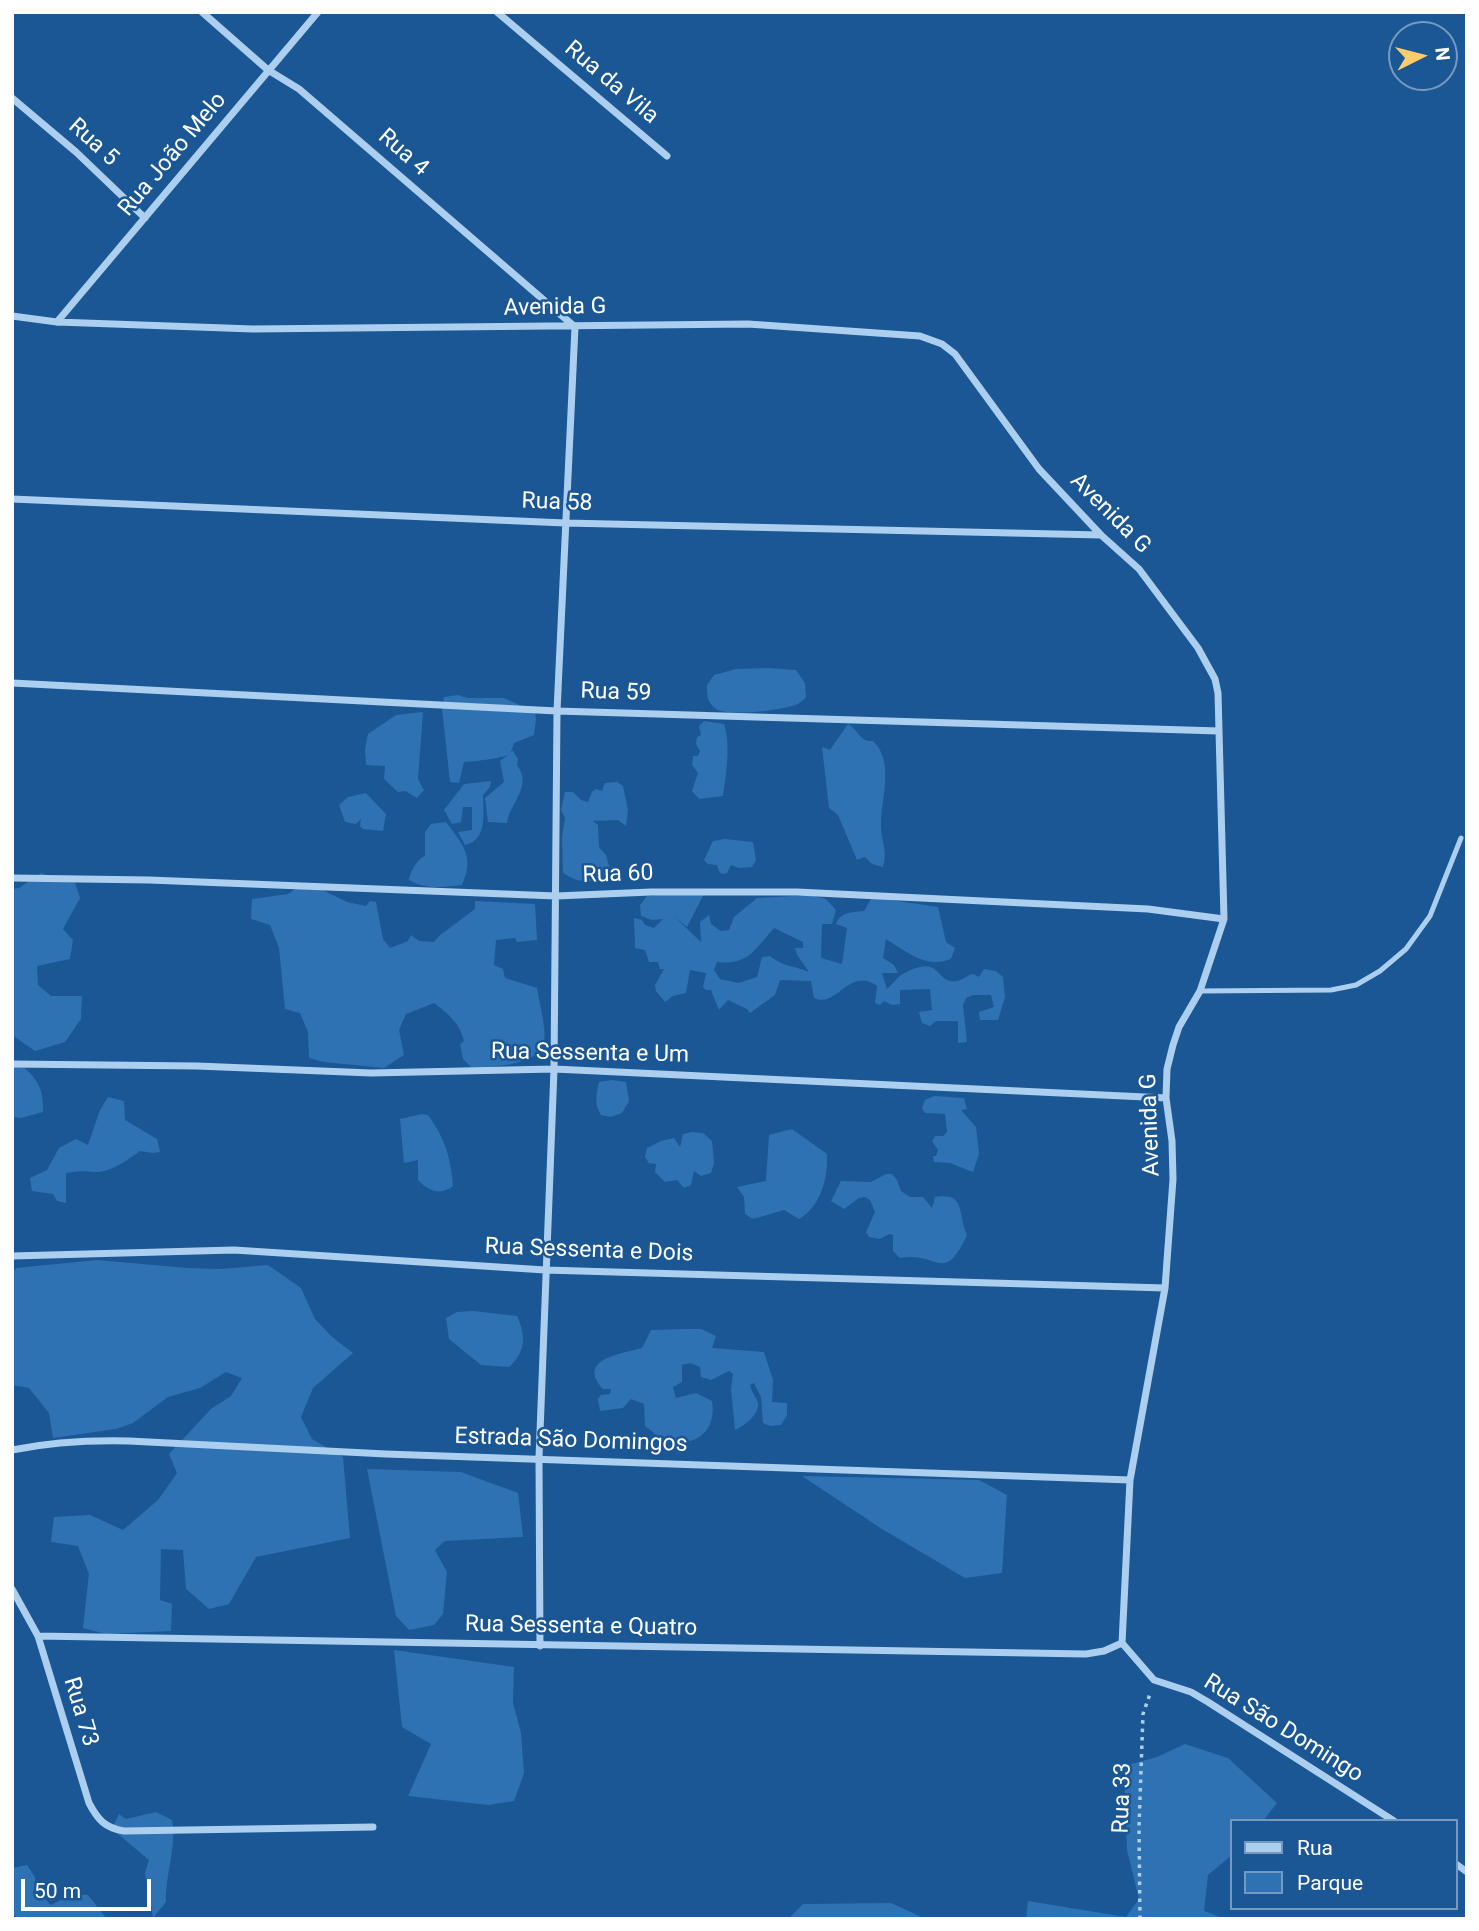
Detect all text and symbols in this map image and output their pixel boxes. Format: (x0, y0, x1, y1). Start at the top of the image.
north arrow (1388, 21, 1458, 91)
street label: Rua da Vila (558, 36, 664, 130)
text: N (1430, 46, 1455, 62)
street label: Rua João Melo (113, 87, 233, 223)
street label: Rua 5 (62, 113, 124, 173)
street label: Rua 4 (372, 124, 434, 182)
street label: Avenida G (503, 293, 607, 323)
street label: Avenida G (1064, 468, 1156, 560)
street label: Rua 58 (521, 488, 593, 518)
street label: Rua 59 (580, 678, 652, 708)
street label: Rua 60 (582, 860, 654, 890)
street label: Rua Sessenta e Um (491, 1038, 689, 1070)
street label: Avenida G (1135, 1073, 1167, 1177)
street label: Rua Sessenta e Dois (484, 1234, 694, 1268)
street label: Estrada São Domingos (454, 1423, 688, 1459)
street label: Rua Sessenta e Quatro (465, 1611, 697, 1643)
street label: Rua São Domingo (1198, 1669, 1368, 1789)
street label: Rua 73 (56, 1674, 104, 1750)
street label: Rua 33 (1108, 1762, 1138, 1834)
legend (1230, 1819, 1458, 1910)
text: Rua (1297, 1836, 1333, 1860)
scale bar (24, 1864, 154, 1908)
text: Parque (1297, 1871, 1363, 1895)
text: 50 m (34, 1879, 81, 1903)

